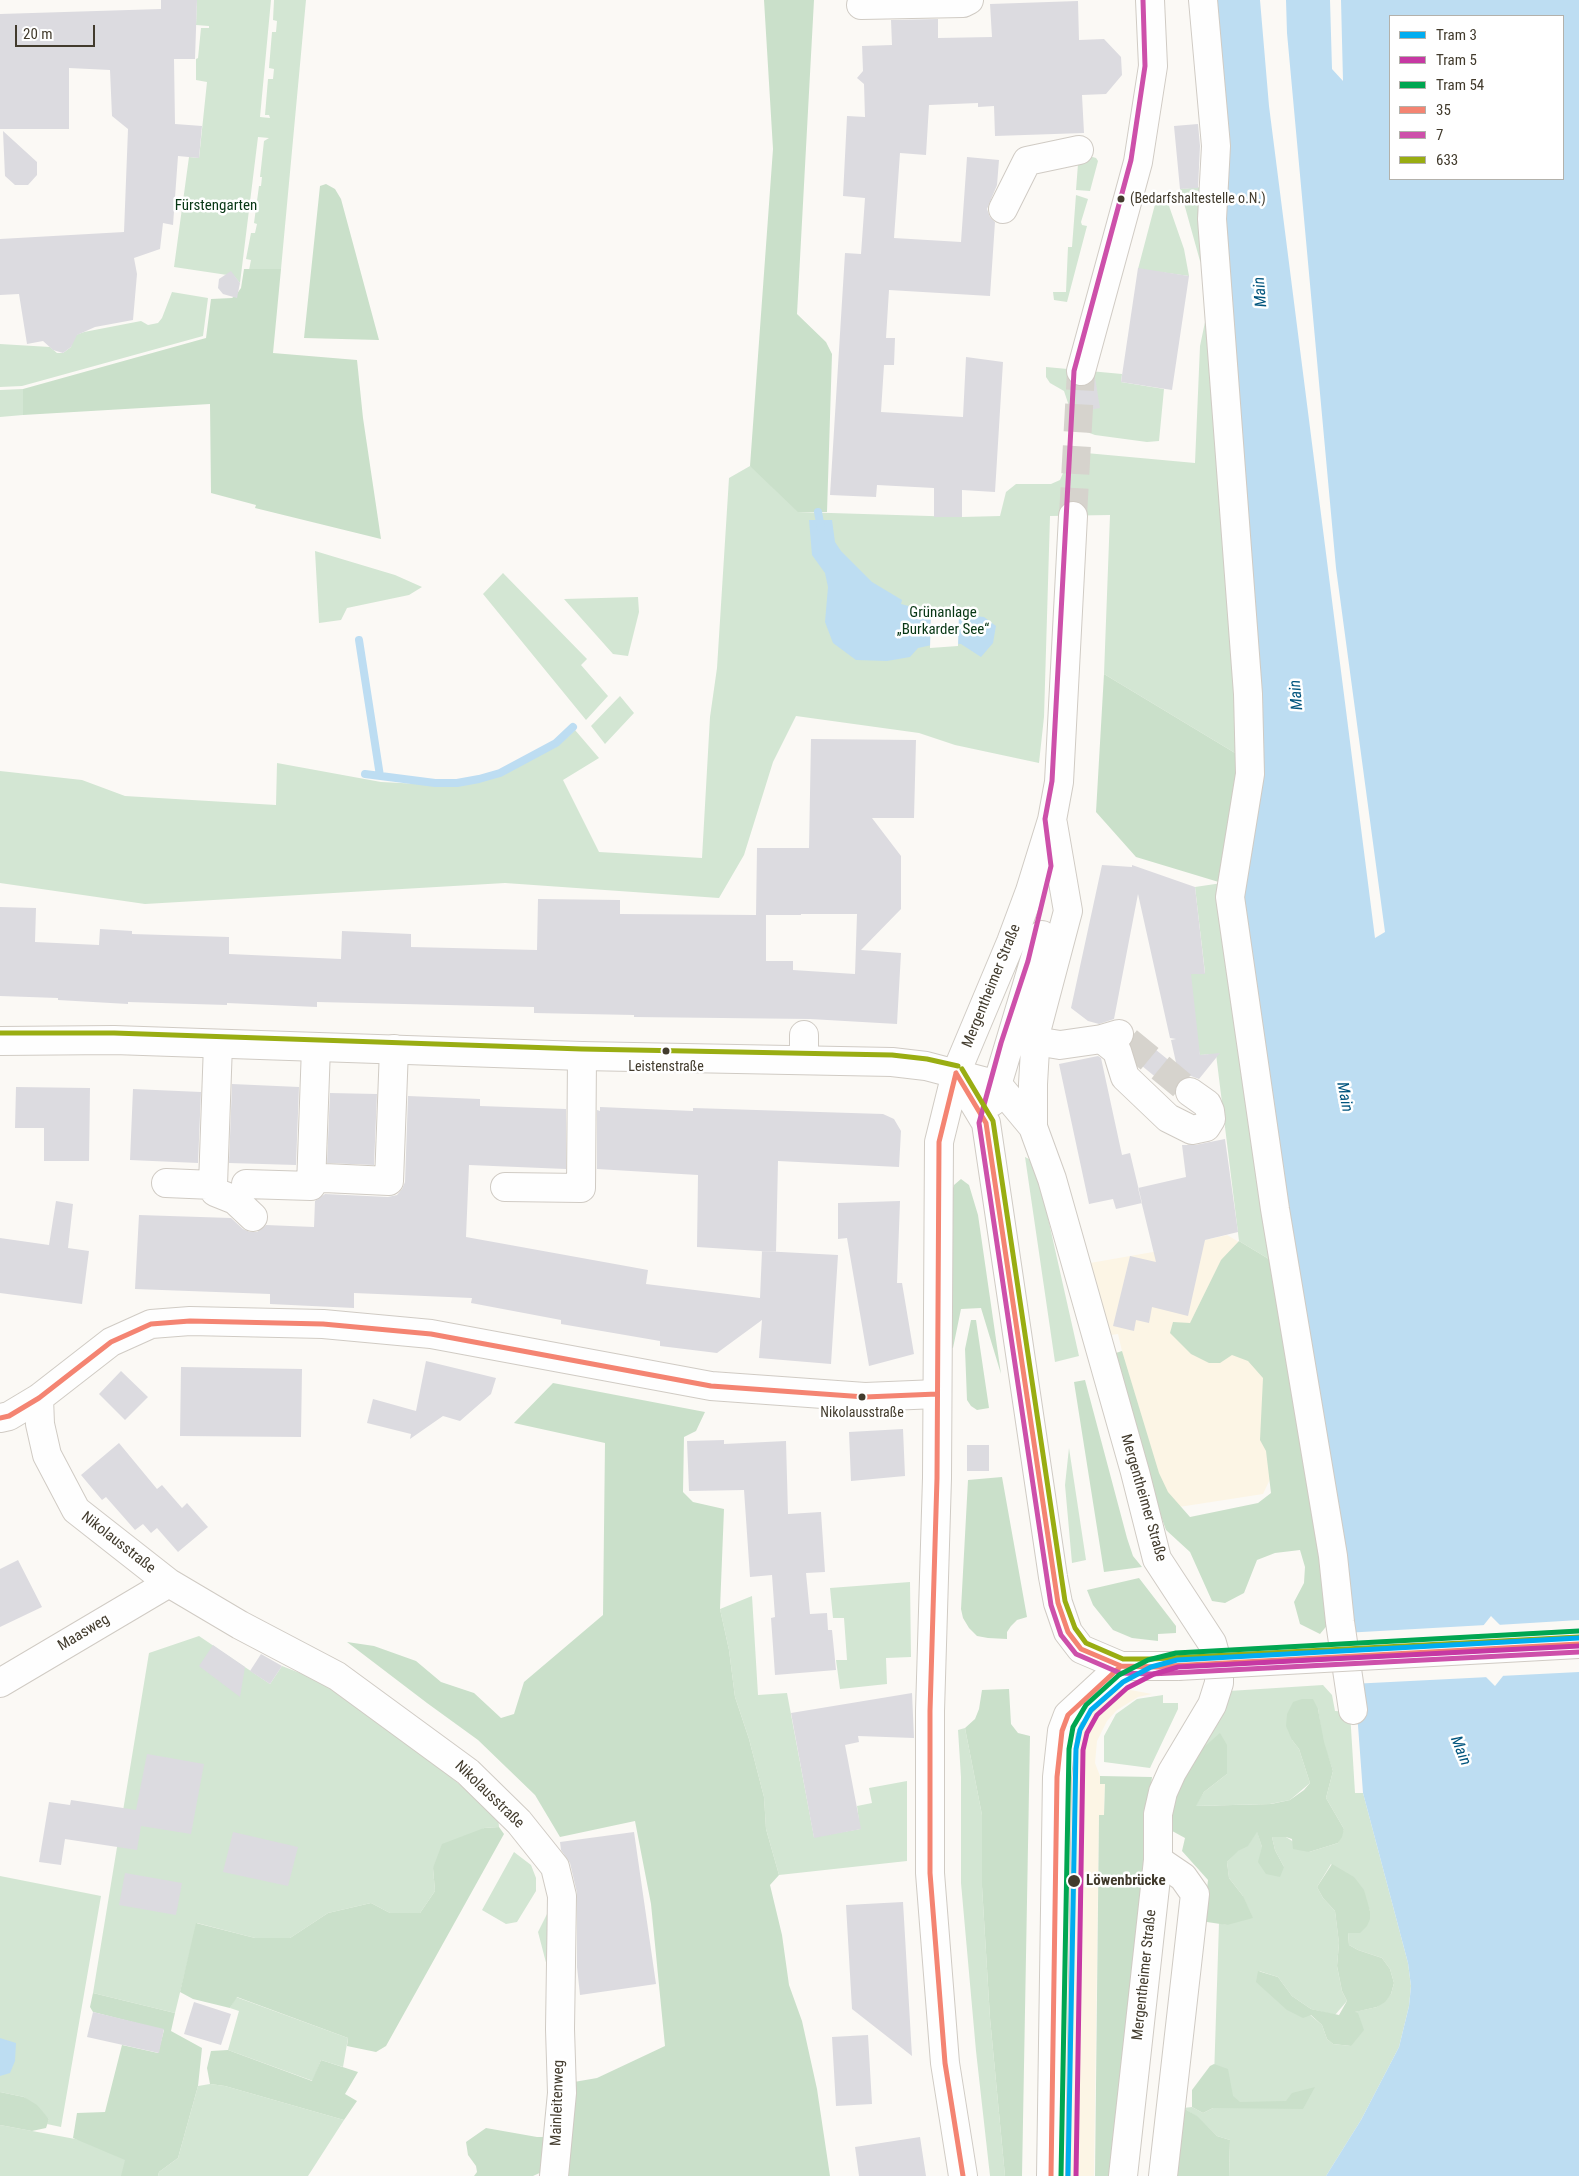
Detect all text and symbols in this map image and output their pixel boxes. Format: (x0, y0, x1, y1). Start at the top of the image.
scale bar (18, 15, 98, 47)
legend (1389, 15, 1564, 180)
text: 20 m (23, 25, 53, 43)
text: Tram 3 (1436, 26, 1477, 44)
text: Tram 5 (1436, 51, 1477, 69)
text: Tram 54 (1436, 76, 1484, 94)
text: 35 (1436, 101, 1451, 119)
text: 7 (1436, 126, 1443, 144)
text: 633 (1436, 151, 1458, 169)
place label: (Bedarfshaltestelle o.N.) (1130, 191, 1266, 207)
marker: (Bedarfshaltestelle o.N.) (1116, 194, 1126, 204)
park label: Fürstengarten (175, 197, 257, 215)
water label: Main (1250, 276, 1272, 308)
park label: Grünanlage „Burkarder See“ (897, 604, 989, 639)
water label: Main (1286, 679, 1308, 711)
street label: Mergentheimer Straße (959, 922, 1025, 1050)
marker: Leistenstraße (661, 1046, 671, 1056)
place label: Leistenstraße (628, 1059, 704, 1075)
water label: Main (1332, 1080, 1356, 1114)
marker: Nikolausstraße (857, 1392, 867, 1402)
place label: Nikolausstraße (820, 1405, 904, 1421)
street label: Mergentheimer Straße (1116, 1432, 1170, 1564)
street label: Nikolausstraße (77, 1508, 159, 1578)
street label: Maasweg (55, 1611, 113, 1655)
water label: Main (1445, 1733, 1475, 1769)
street label: Nikolausstraße (451, 1757, 527, 1833)
place label: Löwenbrücke (1086, 1872, 1166, 1890)
marker: Löwenbrücke (1066, 1873, 1082, 1889)
street label: Mergentheimer Straße (1129, 1909, 1161, 2041)
street label: Mainleitenweg (548, 2060, 568, 2146)

